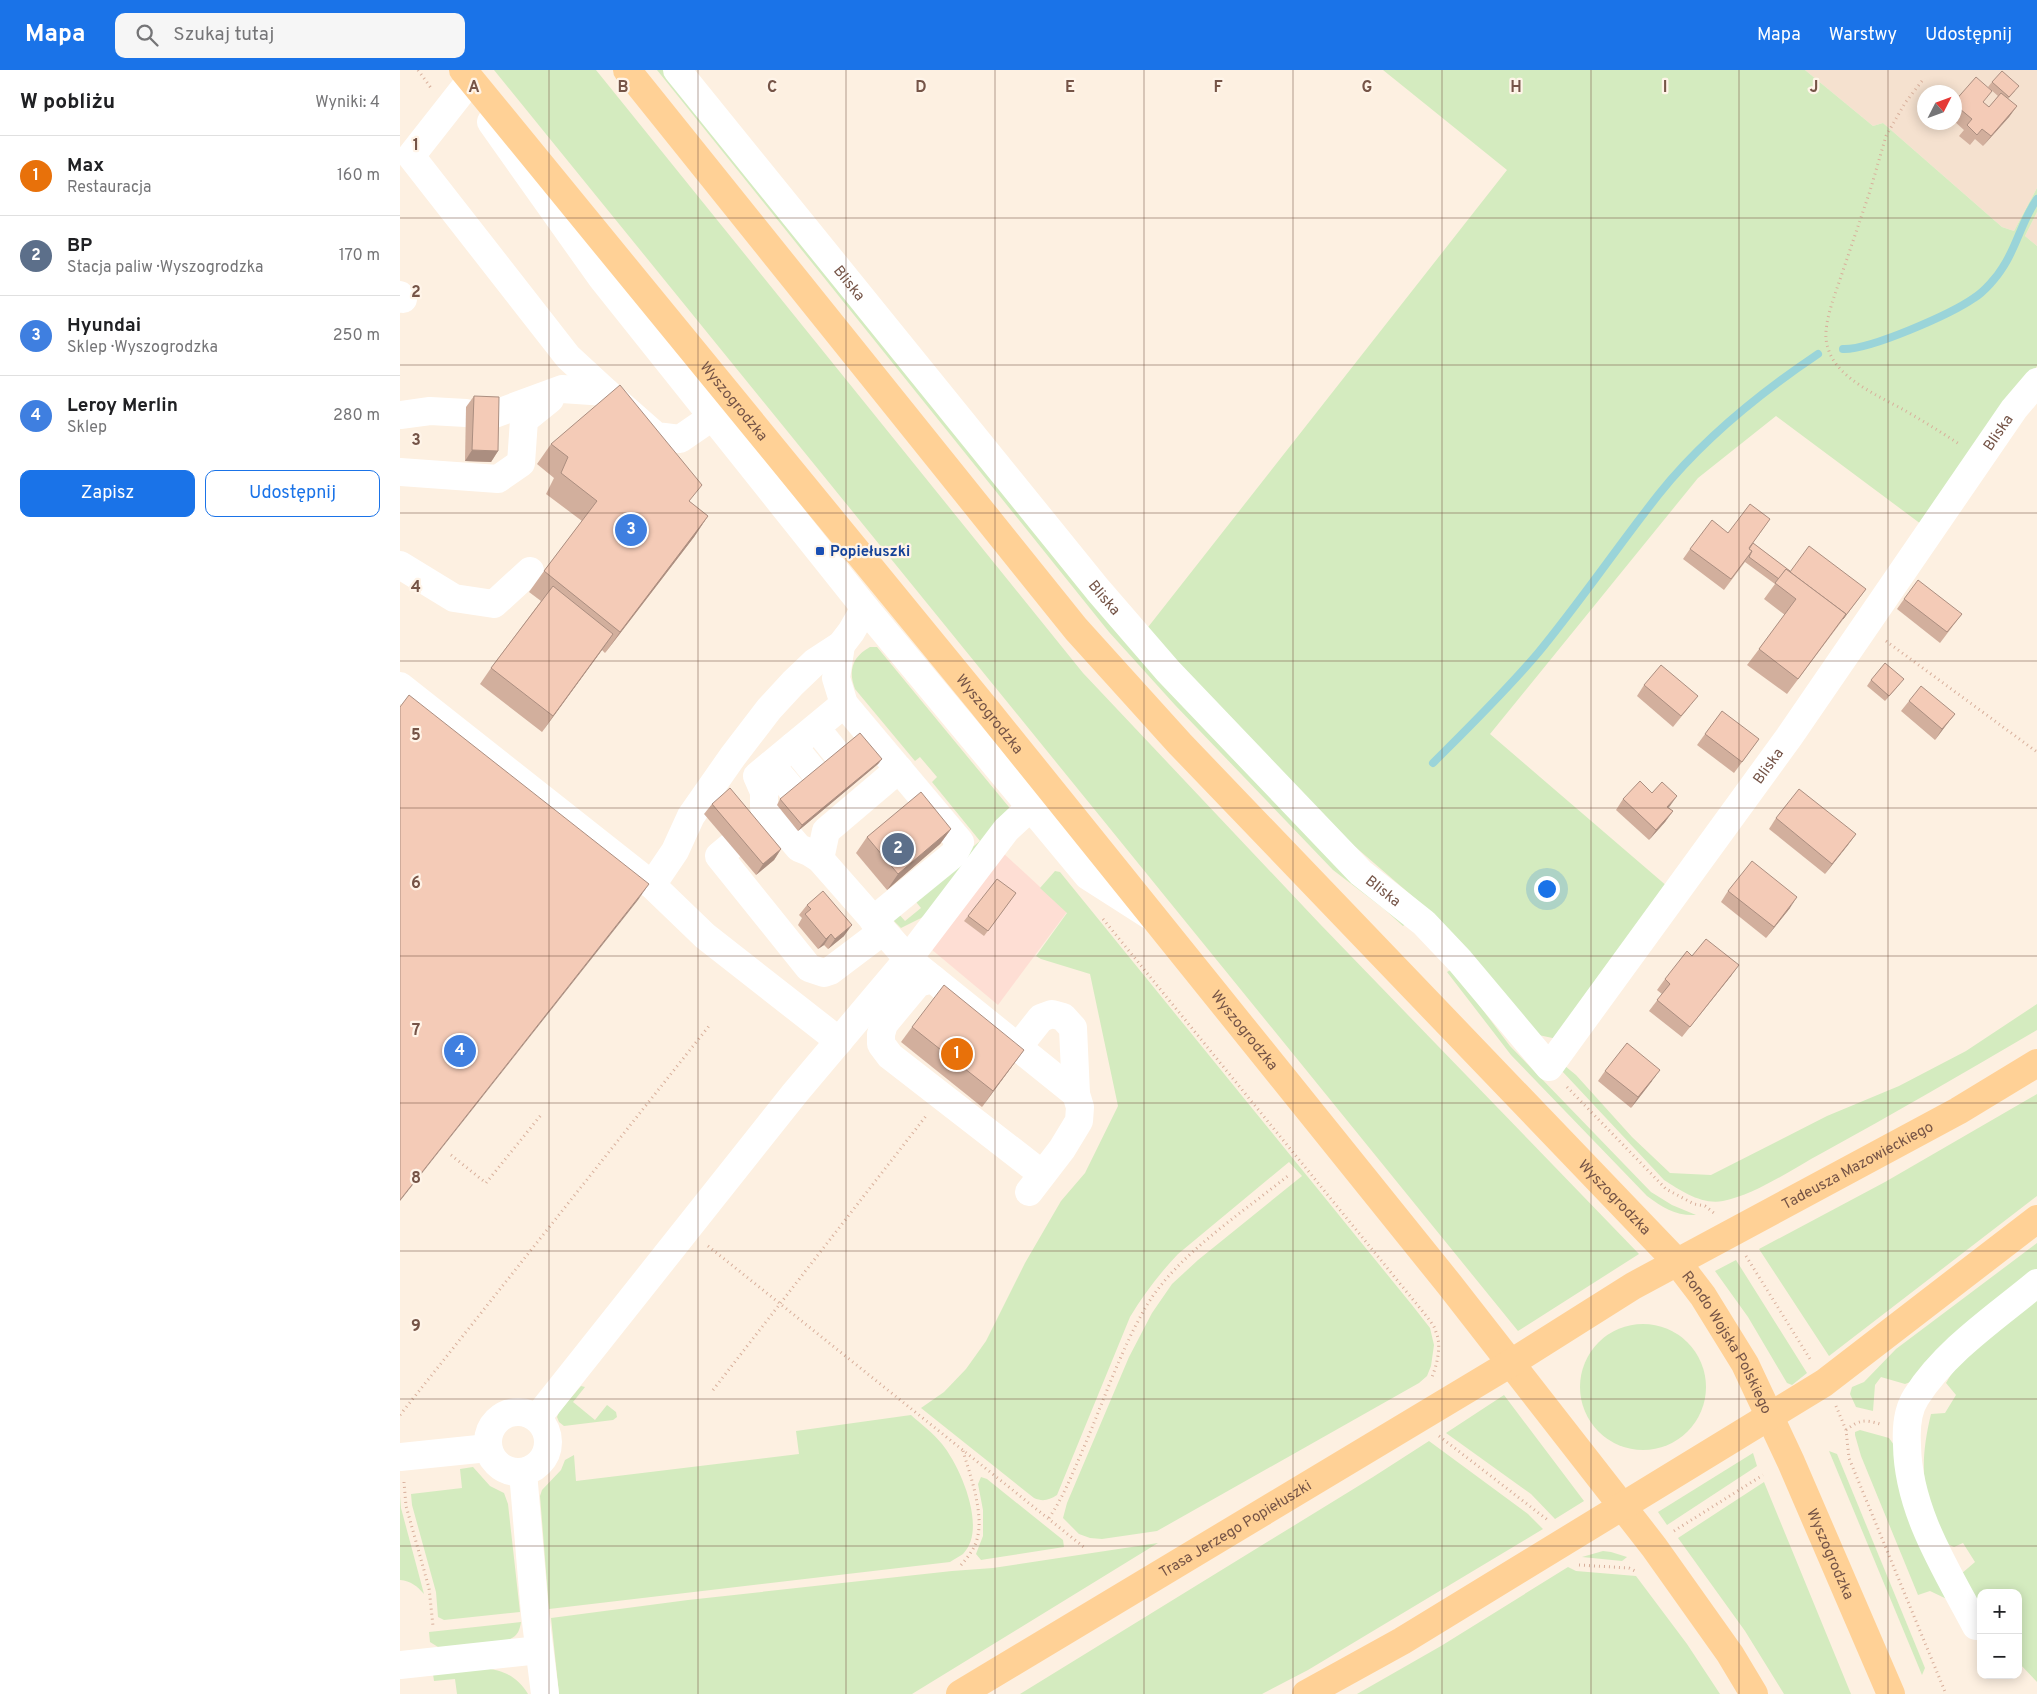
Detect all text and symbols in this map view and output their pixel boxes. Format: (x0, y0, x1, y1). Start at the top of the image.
search box (115, 13, 465, 58)
text: Mapa (25, 20, 85, 50)
icon: search (133, 21, 161, 49)
text: Szukaj tutaj (173, 23, 274, 47)
text: Mapa (1757, 24, 1801, 47)
text: Warstwy (1829, 24, 1897, 47)
text: Udostępnij (1925, 24, 2012, 47)
text: A (468, 78, 480, 98)
text: B (617, 78, 629, 98)
text: C (767, 78, 777, 98)
text: D (915, 78, 927, 98)
text: E (1065, 78, 1075, 98)
text: F (1213, 78, 1223, 98)
text: G (1362, 78, 1372, 98)
text: H (1510, 78, 1522, 98)
text: I (1663, 78, 1667, 98)
text: J (1810, 78, 1818, 98)
north arrow (1917, 85, 1962, 130)
text: W pobliżu (20, 89, 115, 116)
text: Wyniki: 4 (315, 93, 380, 113)
text: 1 (413, 136, 419, 156)
text: Max (67, 154, 104, 178)
text: 1 (33, 166, 39, 186)
text: 160 m (337, 166, 380, 186)
text: Restauracja (67, 178, 152, 198)
text: BP (67, 234, 92, 258)
text: 2 (31, 246, 41, 266)
text: 170 m (339, 246, 380, 266)
text: Stacja paliw · Wyszogrodzka (67, 258, 263, 278)
street label: Bliska (828, 262, 868, 305)
text: 2 (411, 283, 421, 303)
text: Hyundai (67, 314, 141, 338)
text: 3 (31, 326, 41, 346)
text: 250 m (333, 326, 380, 346)
text: Sklep · Wyszogrodzka (67, 338, 218, 358)
street label: Wyszogrodzka (695, 359, 771, 446)
text: Leroy Merlin (67, 394, 178, 418)
text: 4 (31, 406, 41, 426)
text: 280 m (333, 406, 380, 426)
street label: Bliska (1980, 411, 2018, 455)
text: Sklep (67, 418, 107, 438)
text: 3 (411, 431, 421, 451)
button: Zapisz (20, 470, 195, 517)
button: Udostępnij (205, 470, 380, 517)
pin: 3 (615, 511, 647, 549)
place label: Popiełuszki (830, 543, 910, 562)
marker: Popiełuszki (814, 545, 826, 557)
street label: Bliska (1083, 577, 1124, 620)
text: 4 (411, 578, 421, 598)
street label: Wyszogrodzka (951, 671, 1027, 759)
text: 5 (411, 726, 421, 746)
street label: Bliska (1750, 745, 1789, 789)
pin: 2 (882, 830, 914, 868)
street label: Bliska (1361, 872, 1404, 912)
text: 6 (411, 874, 421, 894)
your location (1534, 876, 1560, 902)
street label: Wyszogrodzka (1206, 987, 1281, 1075)
text: 7 (412, 1021, 420, 1041)
pin: 4 (444, 1032, 476, 1070)
pin: 1 (941, 1035, 973, 1073)
street label: Tadeusza Mazowieckiego (1779, 1118, 1937, 1215)
street label: Wyszogrodzka (1573, 1157, 1654, 1240)
text: 8 (411, 1169, 421, 1189)
street label: Rondo Wojska Polskiego (1677, 1268, 1775, 1417)
text: 9 (411, 1317, 421, 1337)
street label: Trasa Jerzego Popiełuszki (1156, 1477, 1315, 1583)
street label: Wyszogrodzka (1801, 1506, 1857, 1603)
map controls (1977, 1589, 2022, 1679)
button: + (1977, 1589, 2022, 1634)
button: − (1977, 1634, 2022, 1679)

